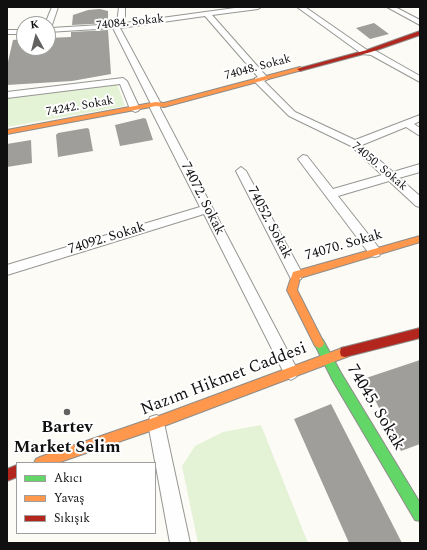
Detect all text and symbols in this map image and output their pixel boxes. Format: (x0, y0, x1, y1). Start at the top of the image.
street label: 74084. Sokak (95, 12, 165, 34)
north arrow (16, 16, 56, 56)
text: K (29, 16, 40, 34)
street label: 74048. Sokak (223, 52, 293, 84)
street label: 74242. Sokak (45, 94, 115, 120)
street label: 74050. Sokak (348, 140, 410, 194)
street label: 74072. Sokak (176, 160, 228, 238)
street label: 74052. Sokak (243, 184, 295, 262)
street label: 74092. Sokak (67, 219, 147, 259)
street label: 74070. Sokak (303, 227, 385, 265)
street label: Nazım Hikmet Caddesi (138, 339, 310, 421)
street label: 74045. Sokak (341, 361, 409, 455)
marker: Bartev Market Selim (62, 407, 72, 417)
place label: Bartev Market Selim (14, 419, 120, 459)
legend (16, 462, 156, 534)
text: Akıcı (54, 469, 83, 488)
text: Yavaş (54, 489, 84, 508)
text: Sıkışık (54, 509, 90, 528)

